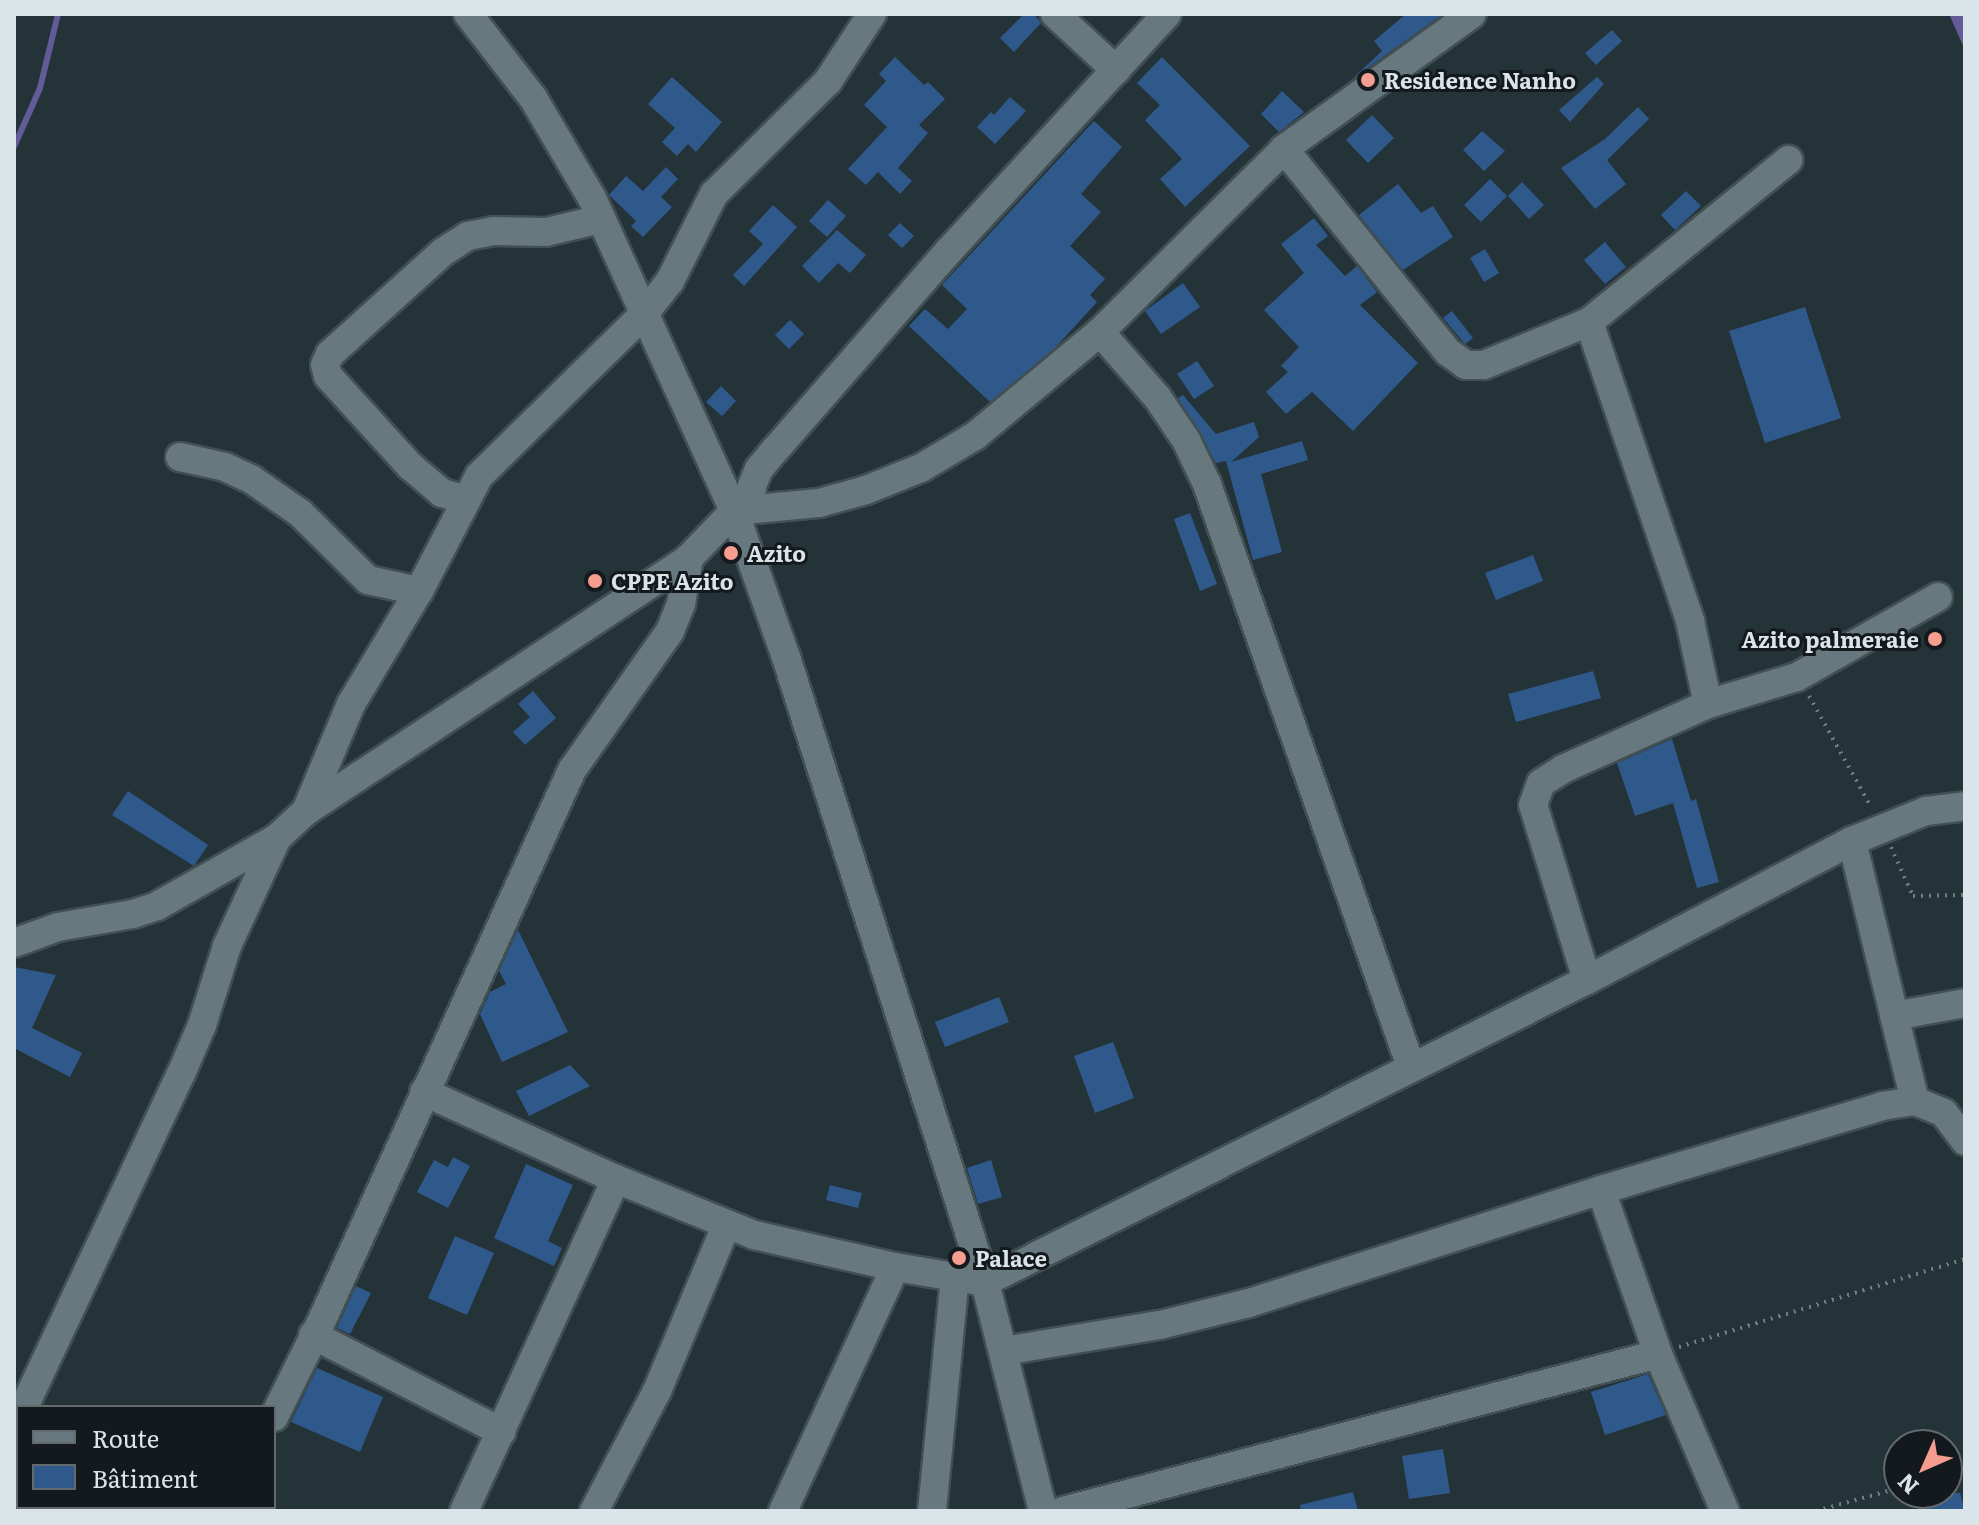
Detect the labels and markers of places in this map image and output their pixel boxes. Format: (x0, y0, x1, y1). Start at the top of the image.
place label: Residence Nanho (1384, 67, 1576, 93)
marker: Residence Nanho (1359, 71, 1377, 89)
place label: Azito (747, 540, 806, 566)
marker: Azito (722, 544, 740, 562)
place label: CPPE Azito (611, 568, 733, 594)
marker: CPPE Azito (586, 572, 604, 590)
place label: Azito palmeraie (1741, 626, 1919, 652)
marker: Azito palmeraie (1926, 630, 1944, 648)
place label: Palace (975, 1245, 1047, 1271)
marker: Palace (950, 1249, 968, 1267)

